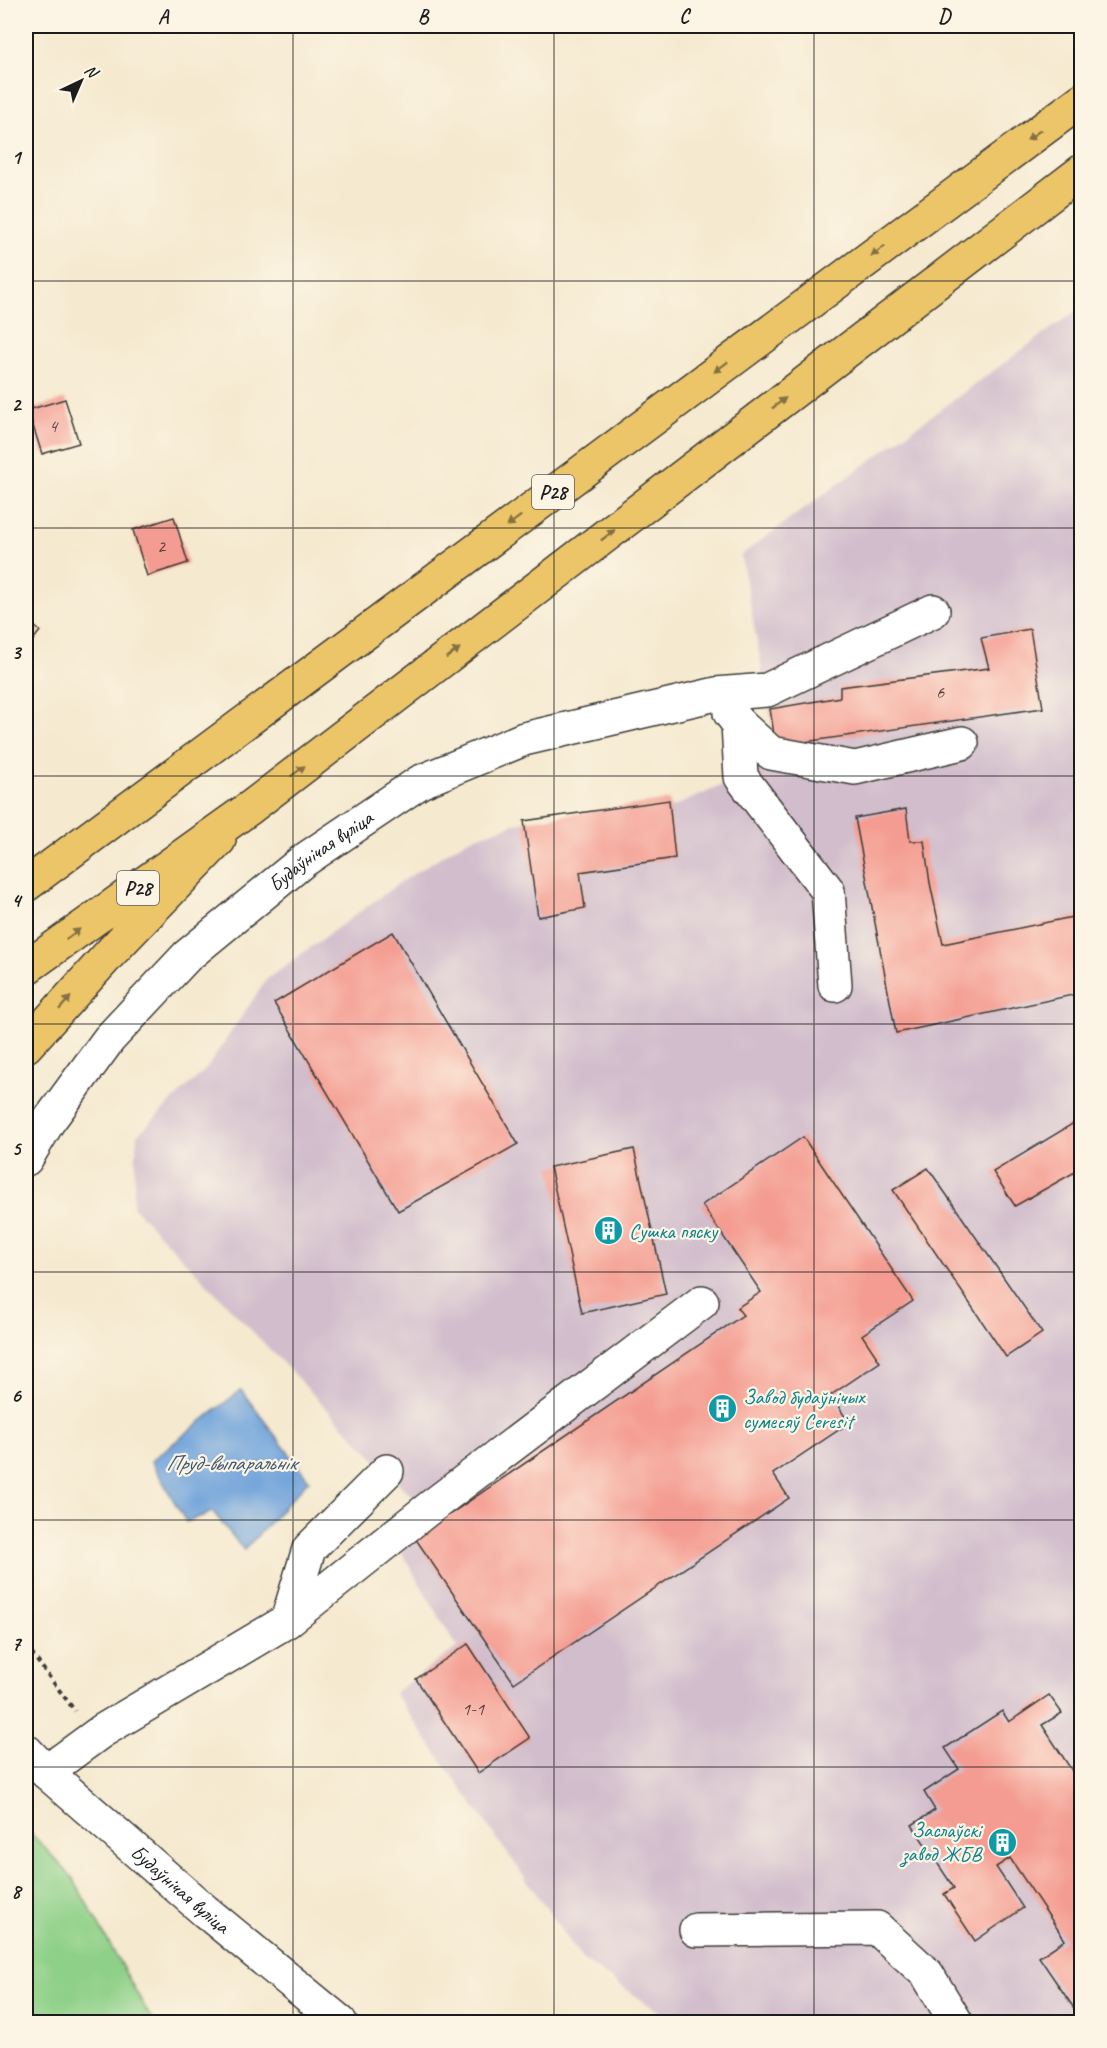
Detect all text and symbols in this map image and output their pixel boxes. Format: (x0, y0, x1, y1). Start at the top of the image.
text: A (158, 4, 170, 29)
text: B (418, 4, 430, 29)
text: C (679, 4, 691, 29)
text: D (938, 4, 952, 29)
north arrow (51, 51, 111, 111)
text: N (80, 60, 103, 84)
one-way arrow (1027, 129, 1043, 141)
text: 1 (12, 145, 23, 170)
one-way arrow (870, 245, 886, 257)
one-way arrow (714, 361, 730, 373)
text: 2 (12, 392, 23, 417)
one-way arrow (771, 397, 787, 410)
house number: 4 (49, 415, 59, 437)
road number: Р28 (532, 475, 574, 509)
one-way arrow (506, 515, 522, 527)
one-way arrow (600, 529, 615, 541)
house number: 2 (157, 535, 167, 557)
text: 3 (12, 640, 23, 665)
one-way arrow (445, 647, 461, 660)
house number: 6 (936, 681, 945, 703)
one-way arrow (290, 766, 305, 778)
street label: Будаўнічая вуліца (263, 804, 379, 897)
road number: Р28 (117, 871, 159, 905)
text: 4 (12, 888, 24, 913)
one-way arrow (65, 928, 81, 940)
one-way arrow (58, 995, 72, 1010)
text: 5 (12, 1136, 23, 1161)
building icon: Сушка пяску (592, 1215, 624, 1247)
place label: Сушка пяску (629, 1218, 719, 1244)
text: 6 (11, 1383, 22, 1408)
place label: Завод будаўнічых сумесяў Ceresit (743, 1384, 866, 1434)
building icon: Завод будаўнічых сумесяў Ceresit (706, 1393, 738, 1425)
water label: Пруд-выпаральнік (166, 1449, 300, 1477)
text: 7 (12, 1631, 23, 1656)
house number: 1-1 (462, 1698, 485, 1720)
place label: Заслаўскі завод ЖБВ (899, 1817, 984, 1868)
building icon: Заслаўскі завод ЖБВ (986, 1826, 1018, 1858)
street label: Будаўнічая вуліца (125, 1839, 236, 1940)
text: 8 (12, 1879, 24, 1904)

